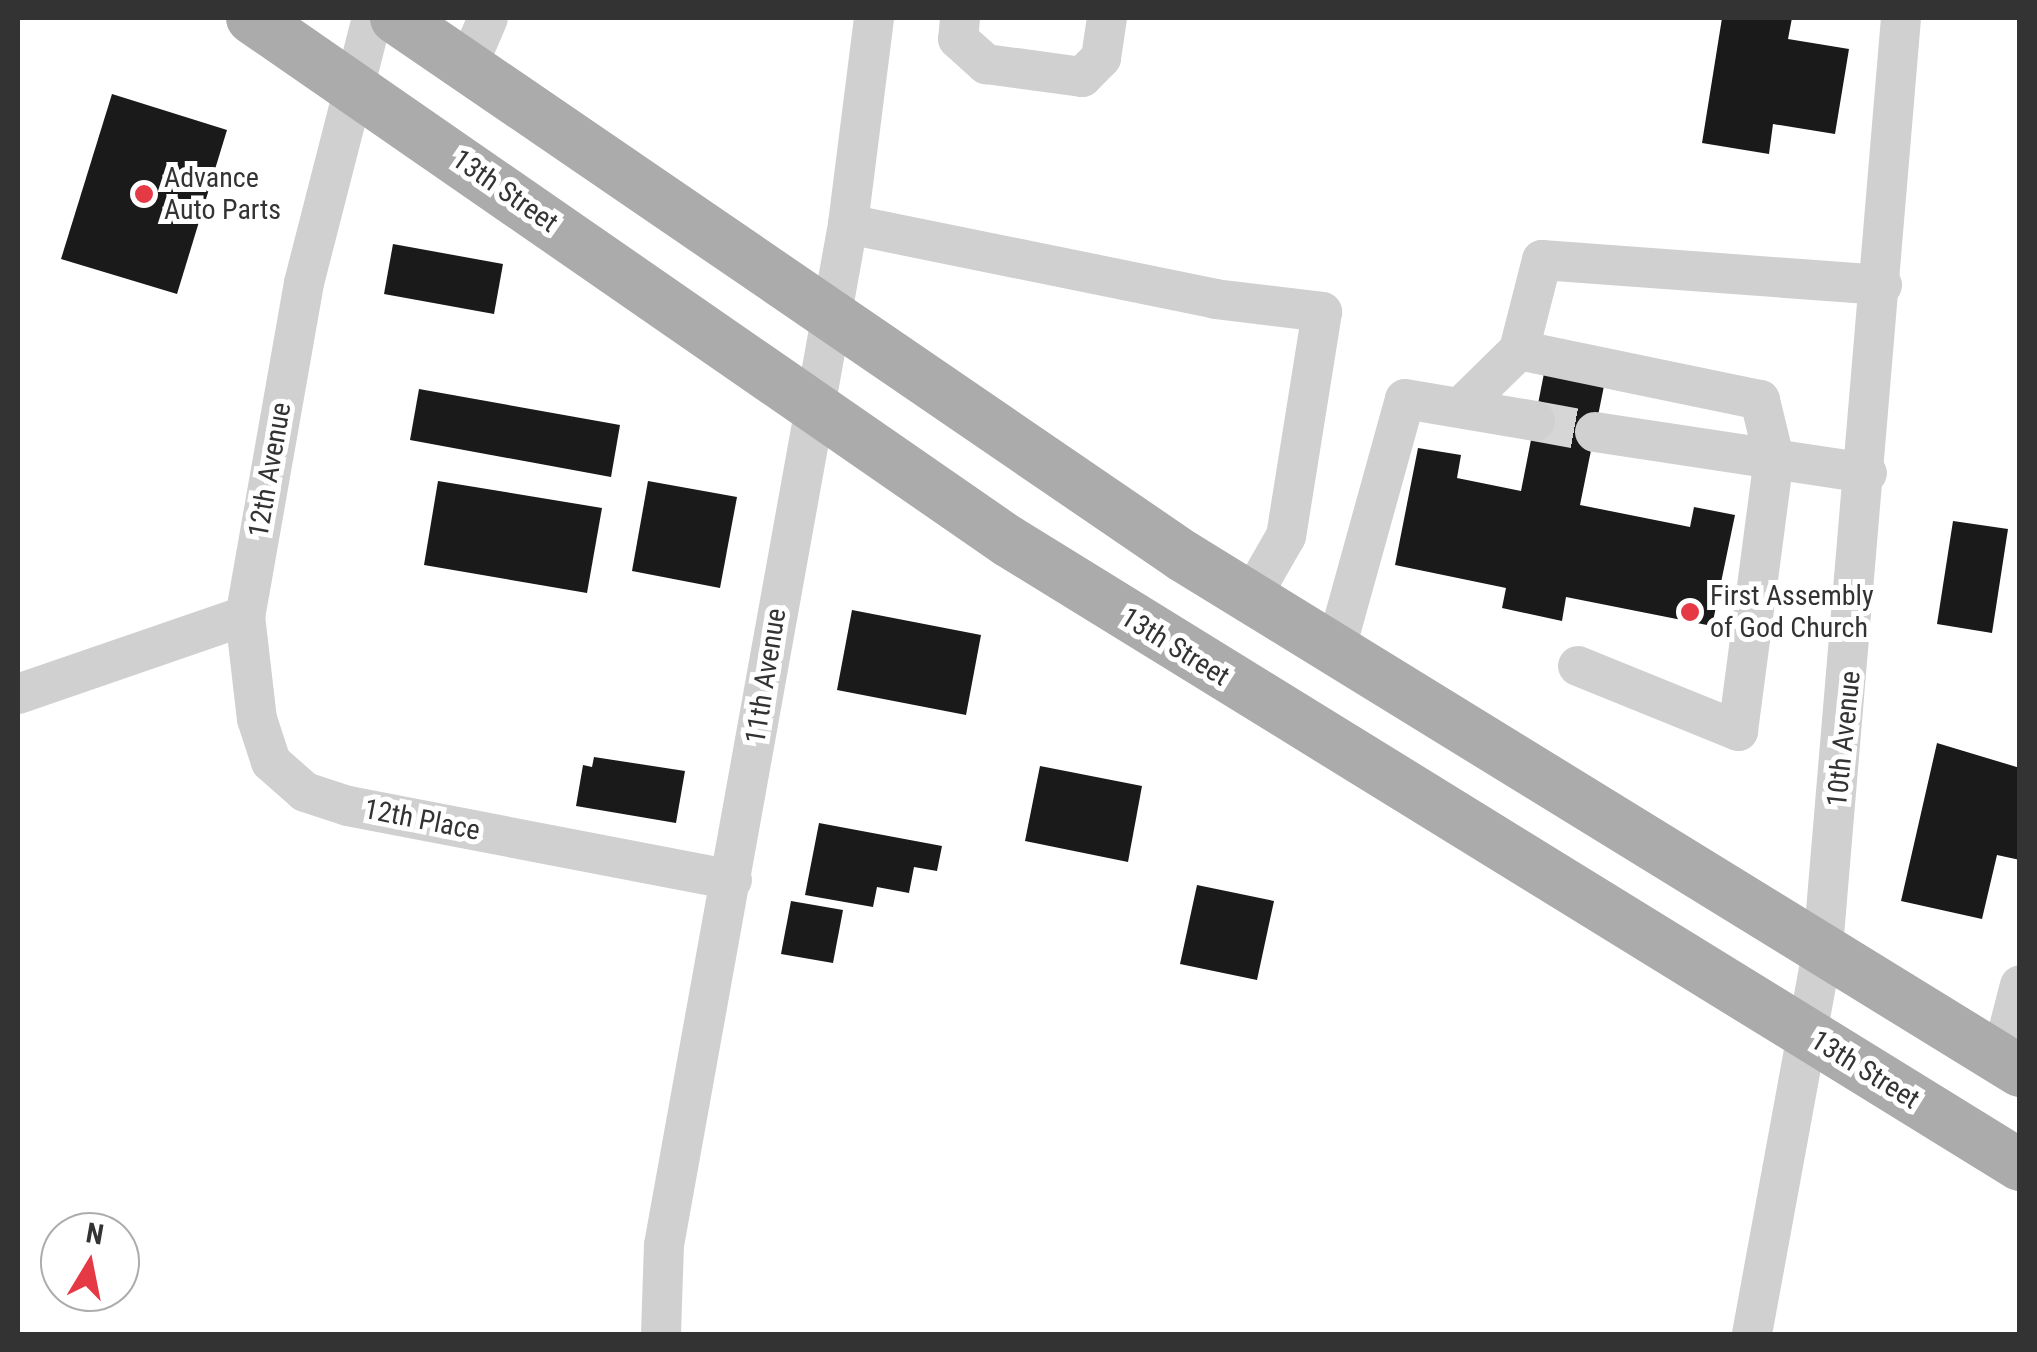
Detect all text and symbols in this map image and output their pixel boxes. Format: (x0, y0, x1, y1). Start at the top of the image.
street label: 13th Street (446, 142, 564, 240)
place label: Advance Auto Parts (164, 161, 281, 227)
marker: Advance Auto Parts (133, 183, 155, 205)
street label: 12th Avenue (242, 400, 298, 540)
place label: First Assembly of God Church (1710, 579, 1874, 645)
street label: 13th Street (1115, 601, 1235, 693)
marker: First Assembly of God Church (1679, 601, 1701, 623)
street label: 11th Avenue (739, 606, 793, 746)
street label: 10th Avenue (1820, 669, 1868, 809)
street label: 12th Place (361, 792, 483, 848)
street label: 13th Street (1805, 1024, 1925, 1116)
north arrow (40, 1212, 140, 1312)
text: N (84, 1216, 106, 1252)

